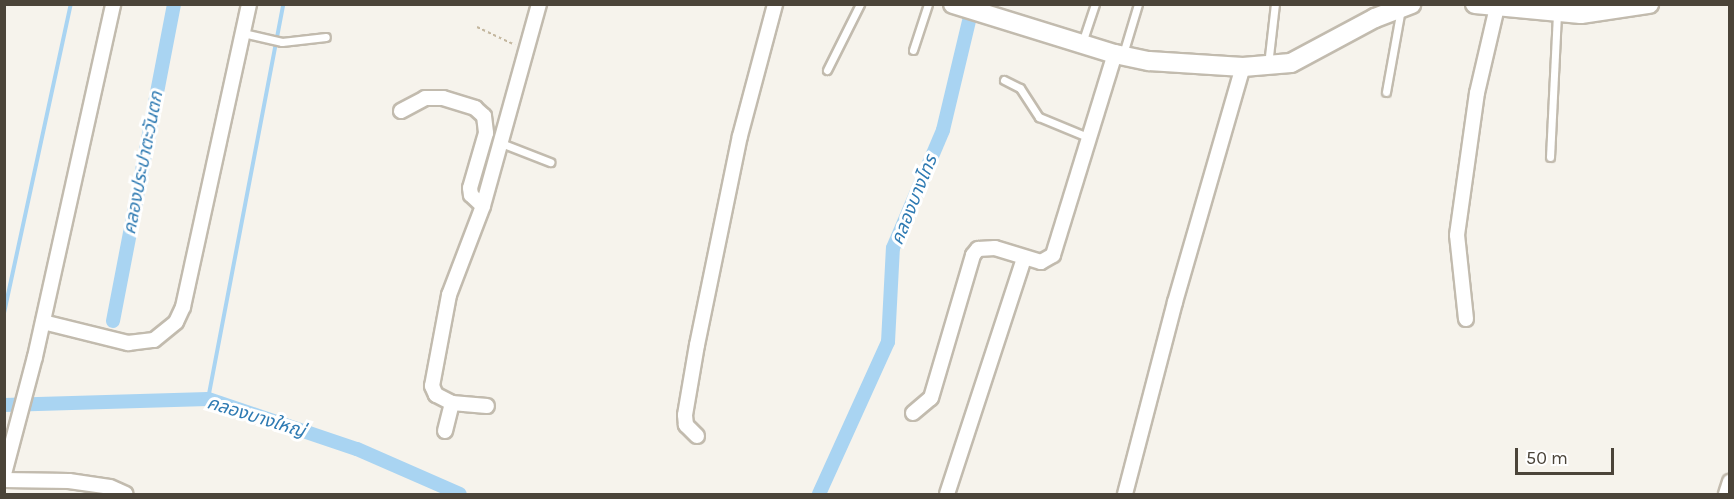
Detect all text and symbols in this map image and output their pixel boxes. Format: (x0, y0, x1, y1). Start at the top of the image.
water label: คลองประปาตะวันตก (119, 90, 167, 236)
water label: คลองบางไทร (886, 152, 942, 248)
water label: คลองบางใหญ่ (204, 392, 308, 442)
scale bar (1518, 436, 1617, 474)
text: 50 m (1526, 447, 1568, 469)

